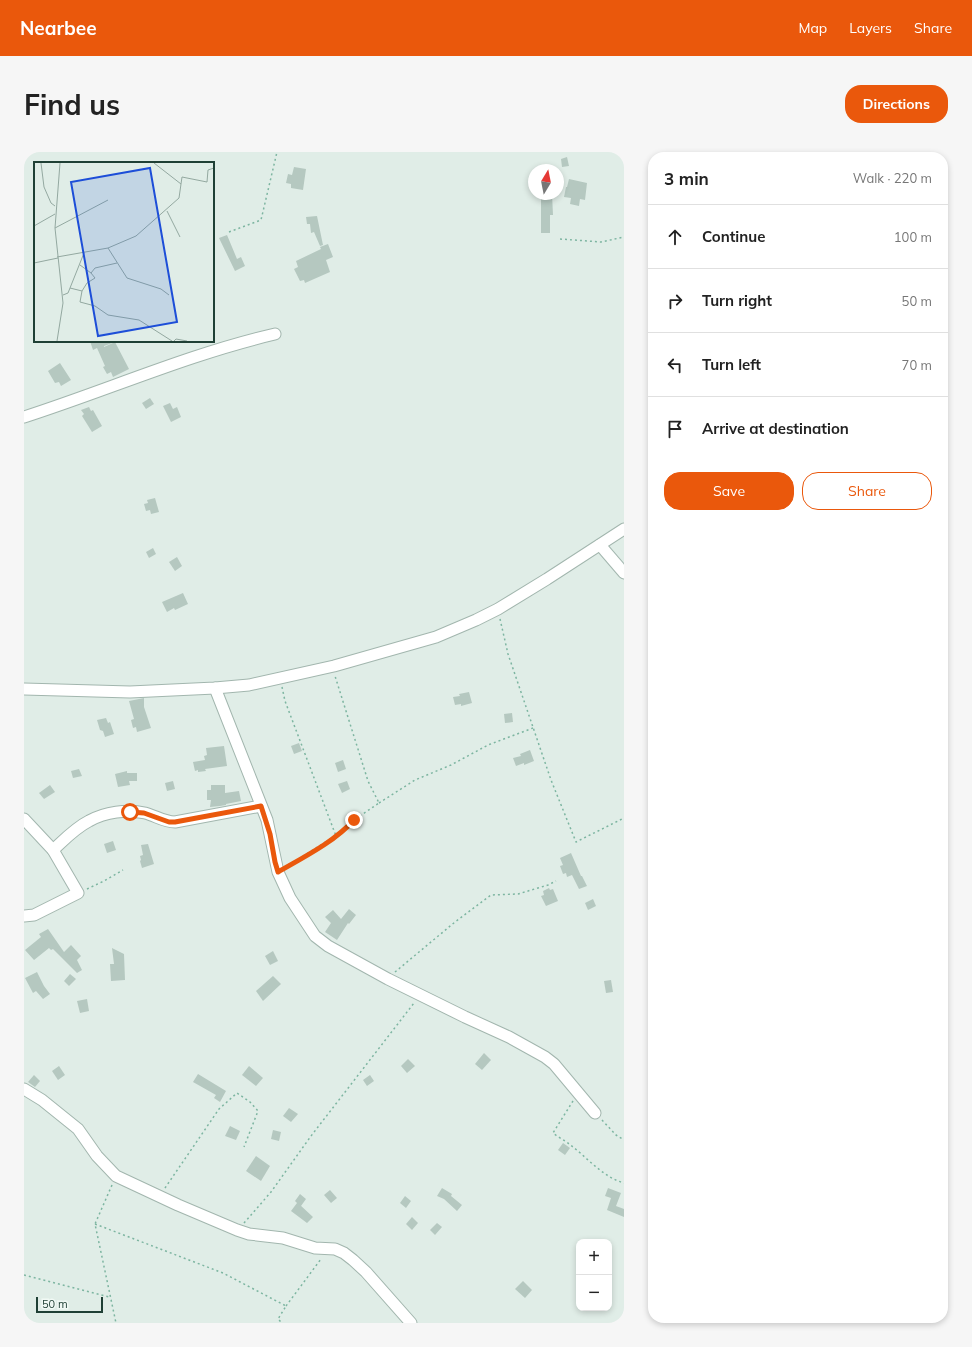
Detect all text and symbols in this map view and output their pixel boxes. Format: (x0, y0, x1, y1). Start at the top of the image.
text: Nearbee (20, 16, 97, 40)
text: Map (798, 19, 827, 37)
text: Layers (849, 19, 892, 37)
text: Share (914, 19, 952, 37)
button: Directions (845, 85, 948, 123)
text: Find us (24, 87, 120, 122)
inset map (34, 162, 214, 342)
north arrow (528, 164, 564, 200)
text: 3 min (664, 168, 709, 189)
text: Walk · 220 m (853, 170, 932, 186)
icon: ahead (664, 226, 686, 248)
text: Continue (702, 227, 765, 246)
text: 100 m (894, 229, 932, 245)
icon: right (664, 290, 686, 312)
text: Turn right (702, 291, 772, 310)
text: 50 m (902, 293, 932, 309)
icon: left (664, 354, 686, 376)
text: Turn left (702, 355, 761, 374)
text: 70 m (902, 357, 932, 373)
icon: arrive (664, 418, 686, 440)
text: Arrive at destination (702, 419, 849, 438)
button: Save (664, 472, 794, 510)
button: Share (802, 472, 932, 510)
route start (121, 803, 139, 821)
route end (345, 811, 363, 829)
map controls (576, 1239, 612, 1311)
button: + (576, 1239, 612, 1275)
button: − (576, 1275, 612, 1311)
scale bar (36, 1295, 103, 1314)
text: 50 m (42, 1297, 68, 1311)

